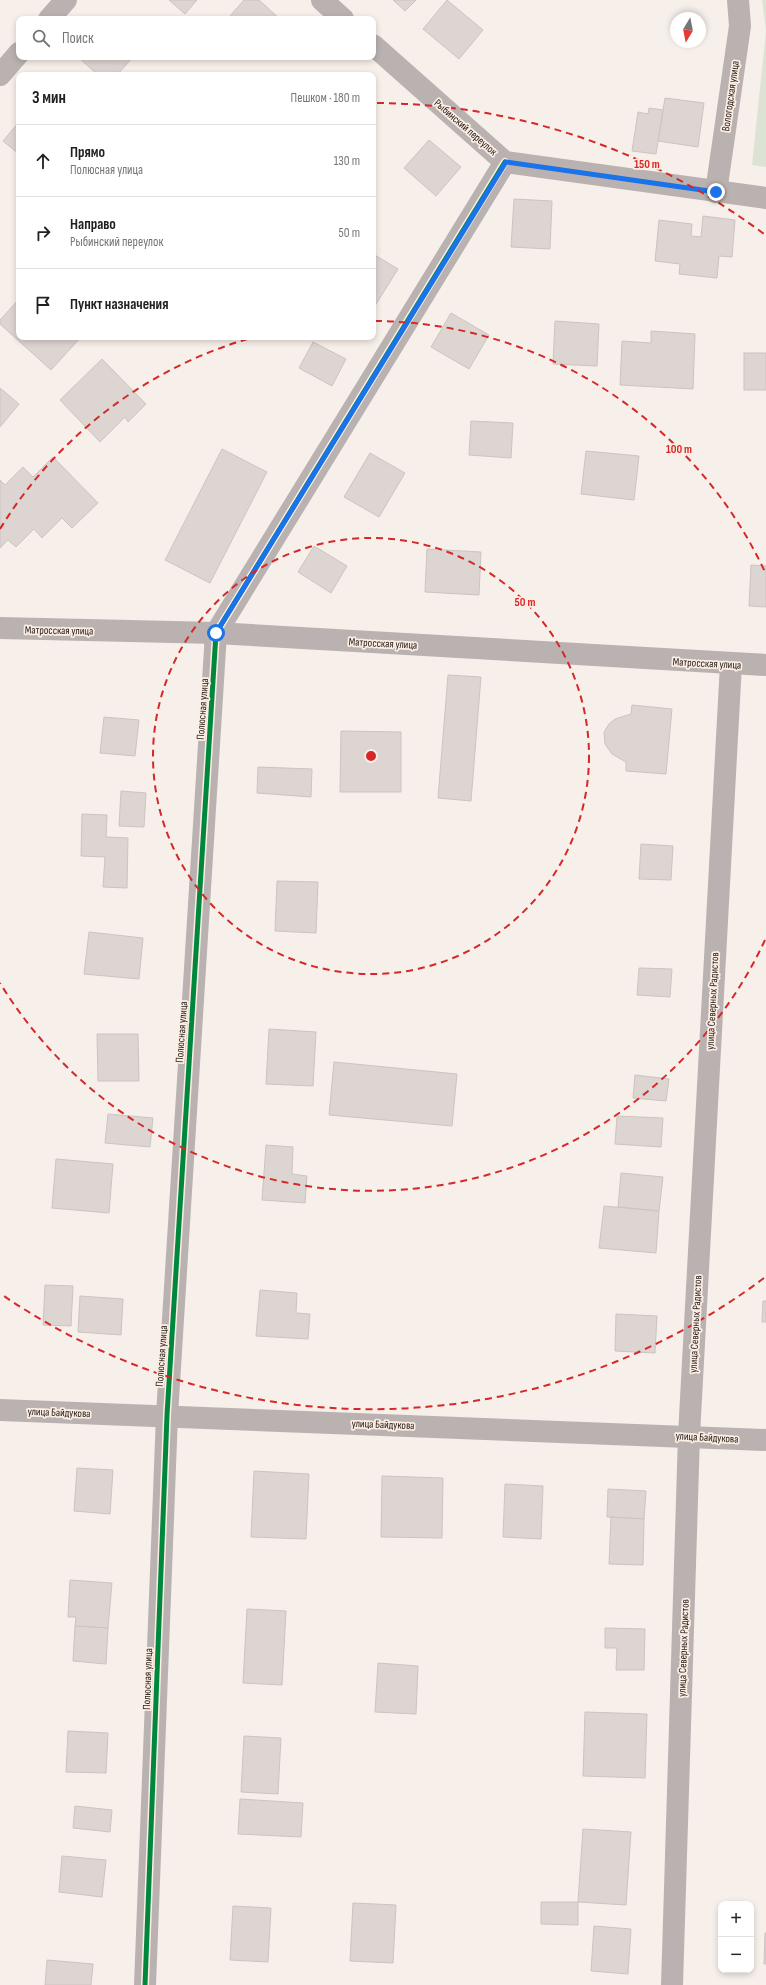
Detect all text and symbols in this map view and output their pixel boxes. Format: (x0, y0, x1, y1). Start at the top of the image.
north arrow (670, 12, 706, 48)
search box (16, 16, 376, 60)
icon: search (30, 27, 52, 49)
text: Поиск (62, 29, 94, 48)
street label: Вологодская улица (719, 60, 742, 132)
text: 3 мин (32, 88, 66, 108)
text: Пешком · 180 m (291, 90, 360, 106)
street label: Рыбинский переулок (432, 97, 500, 159)
text: Прямо (70, 143, 105, 162)
icon: ahead (32, 150, 54, 172)
text: 130 m (334, 153, 360, 169)
text: 150 m (634, 157, 660, 172)
text: Полюсная улица (70, 162, 143, 178)
route end (707, 183, 725, 201)
text: Направо (70, 215, 116, 234)
icon: right (32, 222, 54, 244)
text: 50 m (339, 225, 360, 241)
text: Рыбинский переулок (70, 234, 163, 250)
icon: arrive (32, 294, 54, 316)
text: Пункт назначения (70, 295, 168, 314)
text: 100 m (666, 442, 692, 457)
text: 50 m (515, 595, 535, 610)
street label: Матросская улица (25, 623, 93, 638)
route start (207, 624, 225, 642)
street label: Матросская улица (348, 635, 418, 652)
street label: Матросская улица (672, 655, 742, 672)
street label: Полюсная улица (194, 678, 211, 740)
centre of rings (364, 749, 378, 763)
street label: улица Северных Радистов (703, 952, 722, 1050)
street label: Полюсная улица (173, 1001, 190, 1063)
street label: улица Северных Радистов (686, 1275, 705, 1373)
street label: Полюсная улица (153, 1325, 170, 1387)
street label: улица Байдукова (27, 1405, 91, 1420)
street label: улица Байдукова (351, 1417, 415, 1432)
street label: улица Байдукова (675, 1429, 739, 1446)
street label: улица Северных Радистов (675, 1599, 692, 1697)
street label: Полюсная улица (140, 1648, 155, 1710)
map controls (718, 1901, 754, 1973)
button: + (718, 1901, 754, 1937)
button: − (718, 1937, 754, 1973)

